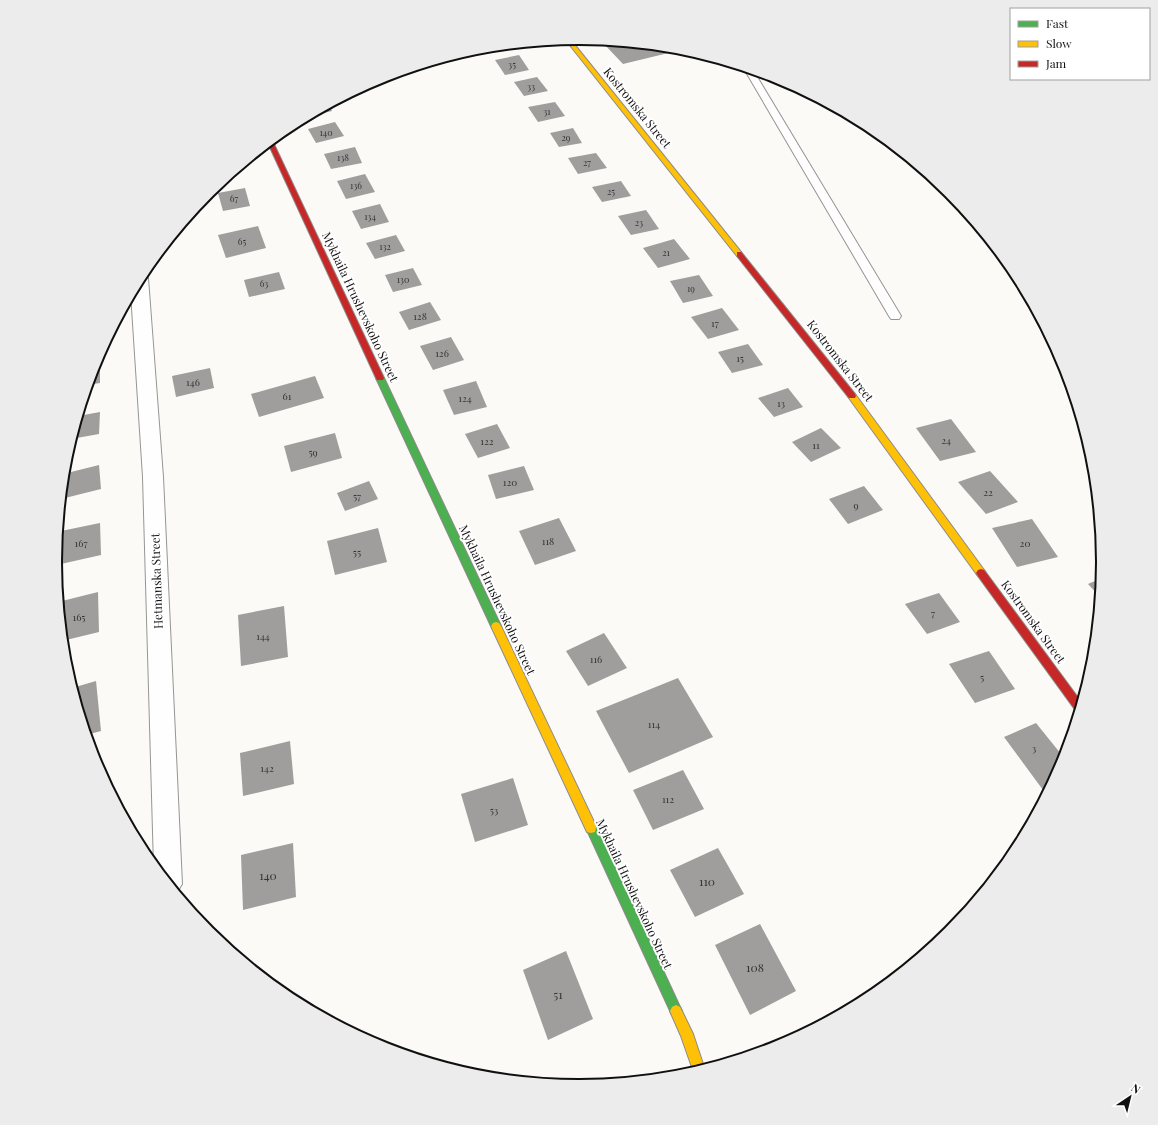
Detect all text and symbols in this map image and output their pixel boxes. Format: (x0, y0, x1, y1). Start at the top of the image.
legend (1010, 8, 1150, 80)
text: Fast (1046, 15, 1069, 31)
text: Slow (1046, 35, 1072, 51)
text: Jam (1045, 55, 1067, 71)
house number: 35 (508, 58, 516, 70)
street label: Kostromska Street (600, 64, 676, 152)
house number: 33 (527, 80, 535, 92)
house number: 31 (543, 105, 551, 117)
house number: 140 (319, 126, 333, 138)
house number: 29 (562, 131, 571, 143)
house number: 138 (337, 151, 349, 163)
house number: 27 (583, 156, 591, 168)
house number: 136 (350, 179, 362, 191)
house number: 25 (607, 185, 615, 197)
house number: 67 (230, 192, 238, 204)
house number: 134 (364, 210, 376, 222)
house number: 23 (635, 216, 643, 228)
street label: Mykhaila Hrushevskoho Street (319, 229, 403, 385)
house number: 65 (238, 235, 246, 247)
house number: 132 (379, 240, 391, 252)
house number: 21 (662, 246, 670, 258)
house number: 130 (397, 273, 409, 285)
house number: 63 (260, 277, 268, 289)
house number: 19 (687, 282, 695, 294)
house number: 128 (413, 309, 427, 323)
house number: 17 (711, 316, 719, 330)
street label: Kostromska Street (804, 316, 878, 405)
house number: 126 (435, 346, 449, 360)
house number: 15 (736, 351, 744, 365)
house number: 146 (186, 375, 200, 389)
house number: 61 (283, 389, 292, 403)
house number: 124 (458, 391, 472, 405)
house number: 13 (777, 396, 786, 410)
house number: 24 (941, 433, 951, 447)
house number: 122 (480, 434, 494, 448)
house number: 11 (812, 438, 820, 452)
house number: 59 (308, 445, 318, 459)
house number: 120 (503, 475, 517, 489)
house number: 22 (983, 485, 993, 499)
house number: 57 (353, 489, 361, 503)
house number: 9 (853, 498, 859, 512)
street label: Mykhaila Hrushevskoho Street (456, 522, 540, 678)
street label: Hetmanska Street (146, 532, 166, 629)
house number: 118 (542, 534, 554, 548)
house number: 167 (75, 536, 87, 550)
house number: 20 (1020, 536, 1030, 550)
house number: 55 (353, 545, 361, 559)
street label: Kostromska Street (998, 577, 1070, 667)
house number: 7 (931, 606, 935, 620)
house number: 165 (72, 610, 86, 624)
house number: 144 (256, 629, 270, 643)
house number: 116 (590, 652, 602, 666)
house number: 5 (980, 670, 984, 684)
house number: 114 (648, 717, 660, 731)
house number: 3 (1032, 741, 1037, 755)
house number: 142 (260, 761, 274, 775)
house number: 112 (662, 792, 674, 806)
house number: 53 (490, 803, 499, 817)
street label: Mykhaila Hrushevskoho Street (593, 816, 677, 972)
house number: 140 (259, 867, 277, 883)
house number: 110 (699, 873, 715, 889)
house number: 108 (746, 959, 764, 975)
house number: 51 (553, 986, 563, 1002)
north arrow (1110, 1077, 1150, 1117)
text: N (1128, 1080, 1144, 1097)

